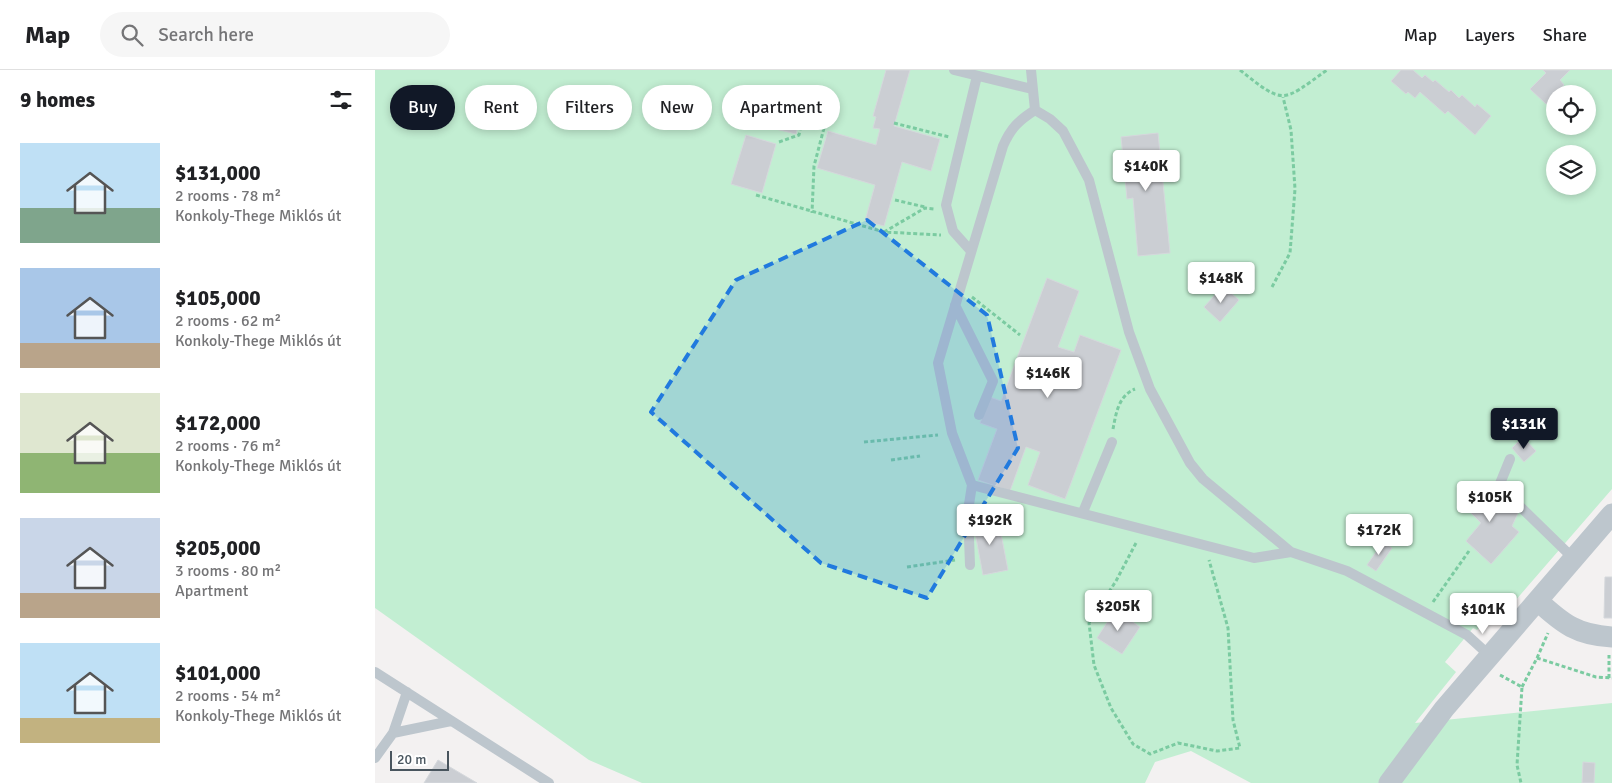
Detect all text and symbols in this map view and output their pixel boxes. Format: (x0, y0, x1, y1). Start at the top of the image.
search box (100, 12, 450, 57)
text: Map (25, 20, 70, 50)
icon: search (118, 21, 146, 49)
text: Search here (158, 23, 254, 47)
text: Map (1404, 24, 1437, 46)
text: Layers (1465, 24, 1515, 46)
text: Share (1543, 24, 1587, 46)
chip: Buy (390, 85, 455, 130)
chip: Rent (465, 85, 537, 130)
chip: Filters (547, 85, 632, 130)
chip: New (642, 85, 712, 130)
chip: Apartment (722, 85, 840, 130)
map controls (1546, 85, 1596, 195)
button: locate (1546, 85, 1596, 135)
icon: filters (327, 86, 355, 114)
text: 9 homes (20, 87, 95, 113)
button: layers (1546, 145, 1596, 195)
pin: $140K (1111, 150, 1181, 192)
text: $140K (1124, 156, 1168, 176)
text: $131,000 (175, 160, 261, 186)
icon: home (60, 163, 120, 223)
text: 2 rooms · 78 m² (175, 186, 281, 206)
text: Konkoly-Thege Miklós út (175, 206, 341, 226)
pin: $148K (1186, 262, 1256, 304)
text: $148K (1199, 268, 1243, 288)
text: $105,000 (175, 285, 261, 311)
icon: home (60, 288, 120, 348)
text: 2 rooms · 62 m² (175, 311, 281, 331)
text: Konkoly-Thege Miklós út (175, 331, 341, 351)
pin: $146K (1013, 356, 1083, 399)
text: $146K (1026, 363, 1070, 383)
pin: $131K (1489, 408, 1559, 450)
text: $172,000 (175, 410, 261, 436)
icon: home (60, 413, 120, 473)
text: $131K (1502, 414, 1546, 434)
text: 2 rooms · 76 m² (175, 436, 281, 456)
text: Konkoly-Thege Miklós út (175, 456, 341, 476)
pin: $105K (1455, 480, 1525, 523)
text: $105K (1468, 487, 1512, 507)
pin: $192K (955, 504, 1025, 546)
text: $192K (968, 510, 1012, 530)
pin: $172K (1344, 514, 1414, 556)
text: $172K (1357, 520, 1401, 540)
text: $205,000 (175, 535, 261, 561)
icon: home (60, 538, 120, 598)
text: 3 rooms · 80 m² (175, 561, 281, 581)
text: Apartment (175, 581, 248, 601)
pin: $205K (1083, 590, 1153, 632)
pin: $101K (1448, 592, 1518, 635)
text: $205K (1096, 596, 1140, 616)
text: $101K (1461, 599, 1505, 619)
text: $101,000 (175, 660, 261, 686)
icon: home (60, 663, 120, 723)
text: 2 rooms · 54 m² (175, 686, 281, 706)
text: Konkoly-Thege Miklós út (175, 706, 341, 726)
scale bar (390, 748, 449, 771)
text: 20 m (397, 751, 426, 768)

